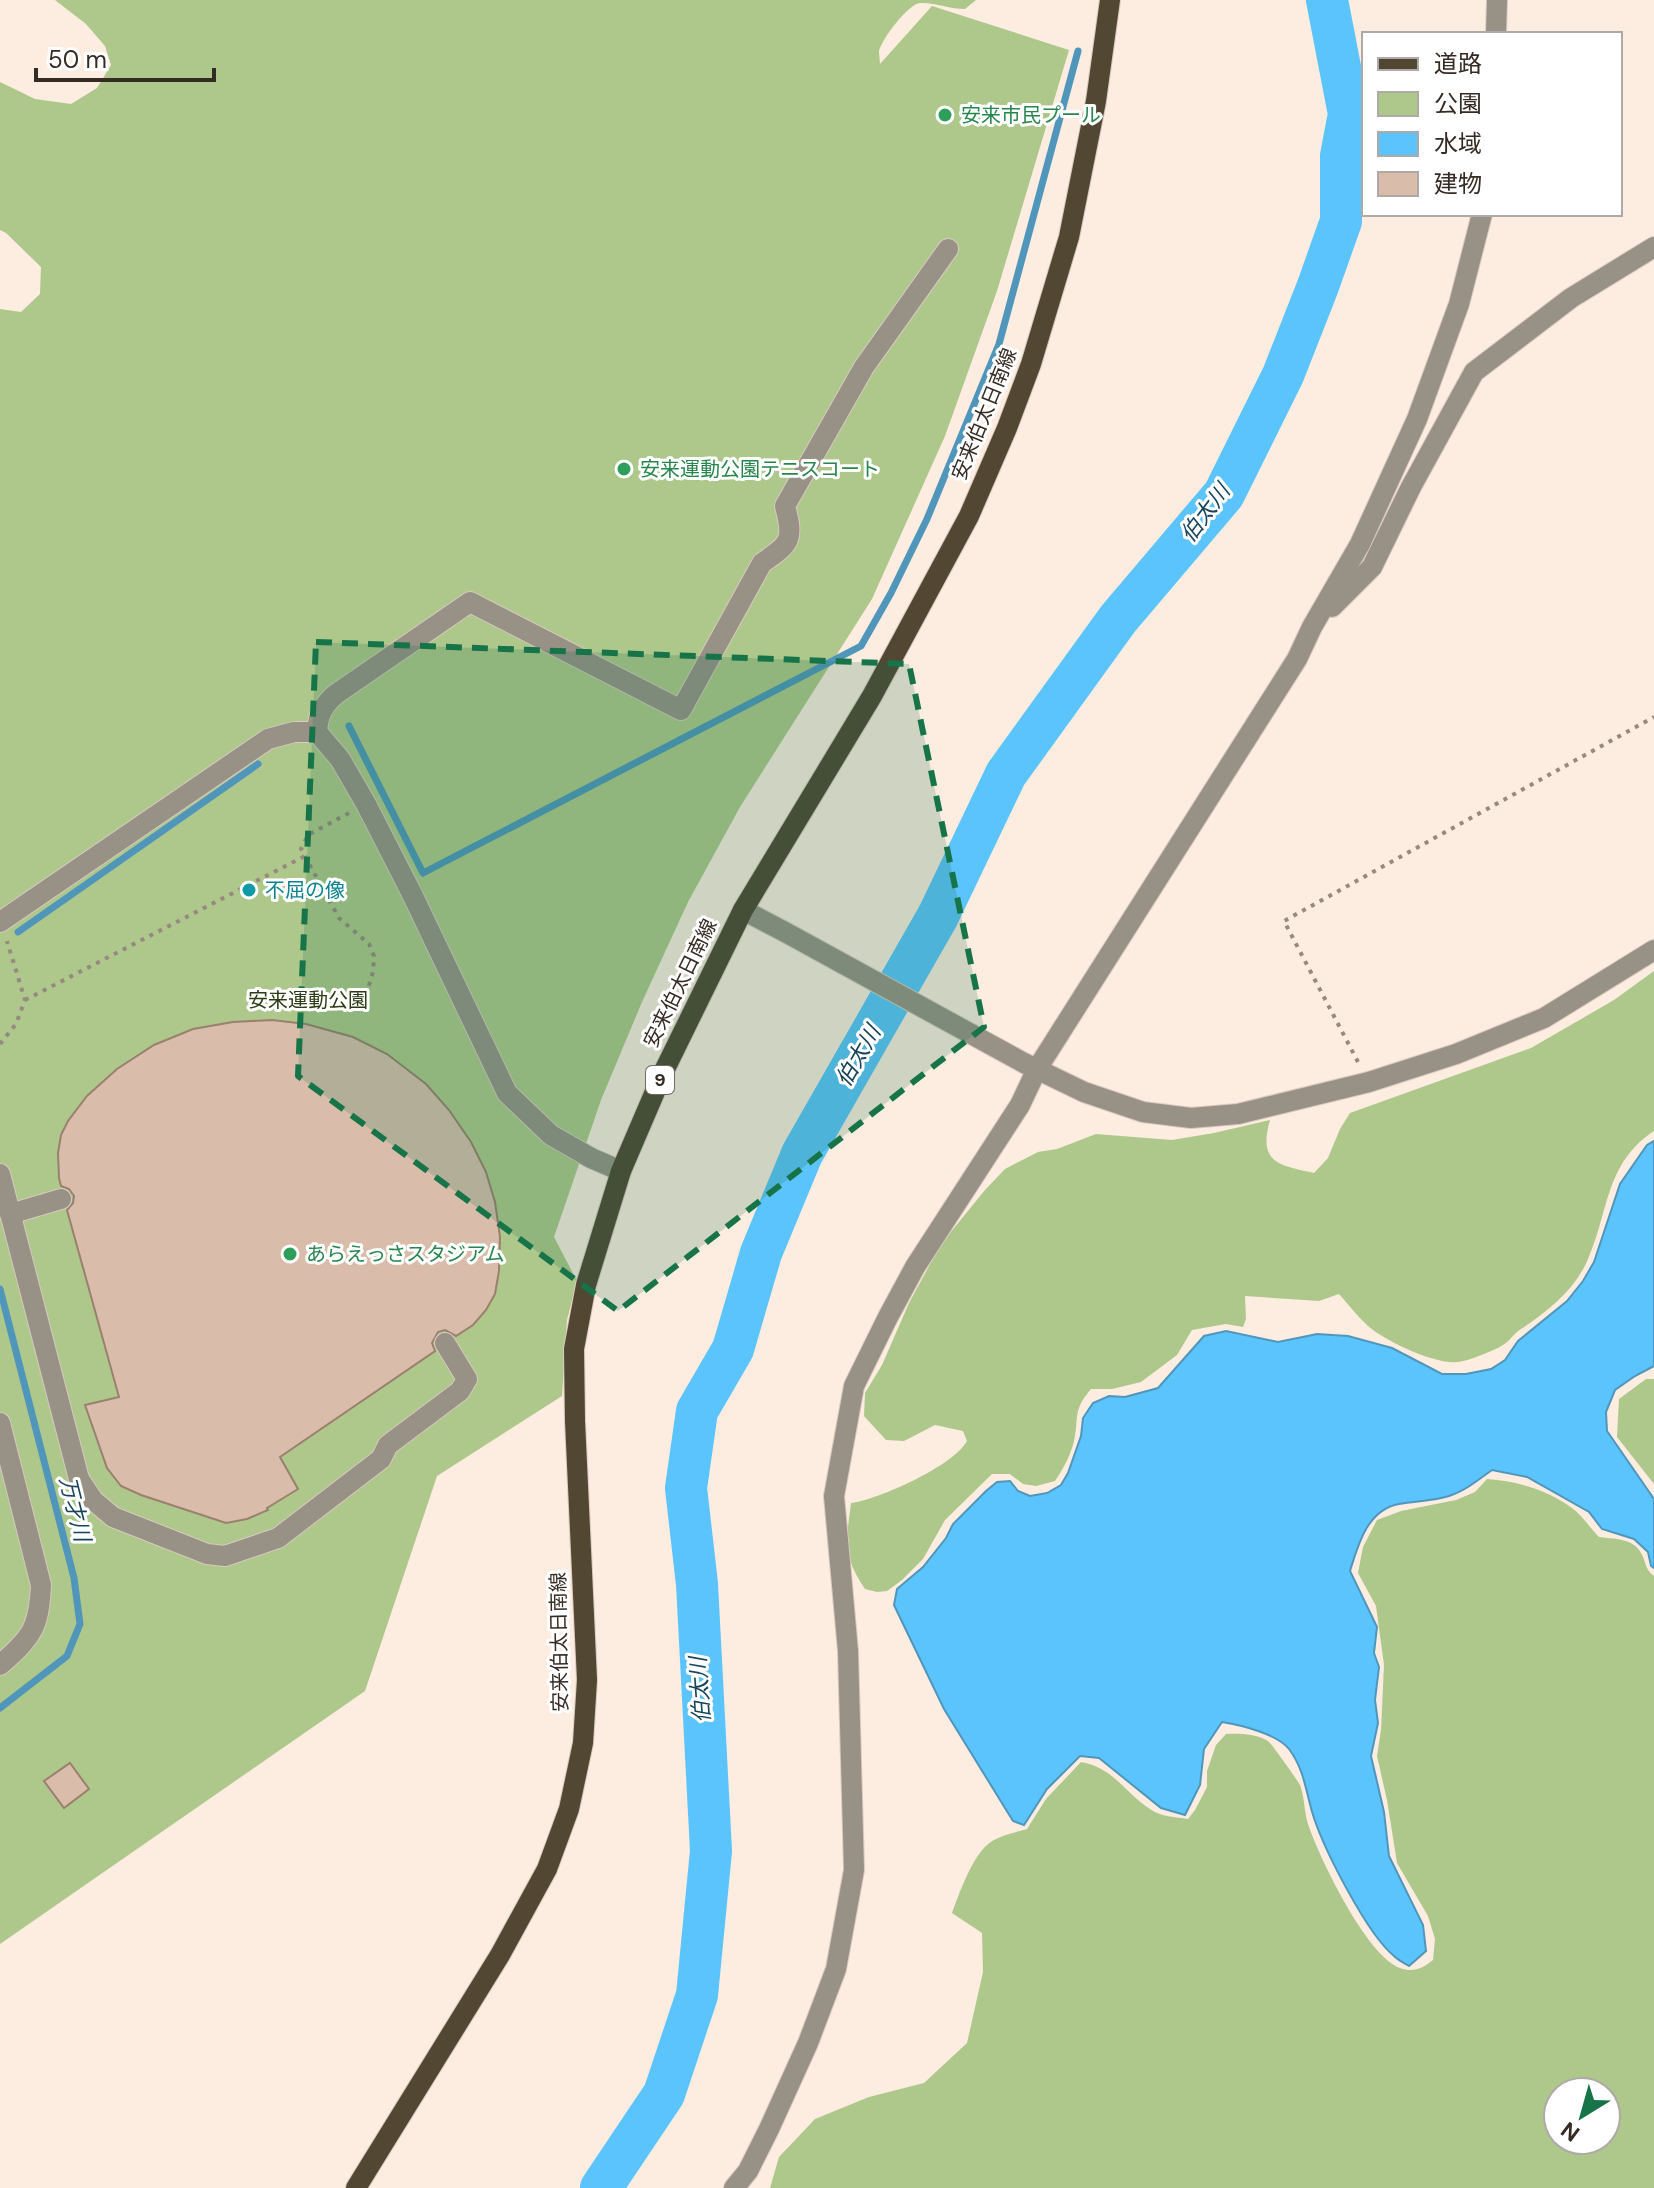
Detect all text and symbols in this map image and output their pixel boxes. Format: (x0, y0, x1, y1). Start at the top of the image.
scale bar (36, 32, 214, 82)
legend (1362, 32, 1622, 216)
text: 50 m (48, 44, 107, 75)
text: 道路 (1434, 48, 1482, 79)
text: 公園 (1434, 88, 1482, 119)
place label: 安来市民プール (961, 102, 1101, 128)
marker: 安来市民プール (936, 106, 954, 124)
text: 水域 (1434, 128, 1482, 159)
text: 建物 (1434, 168, 1482, 199)
street label: 安来伯太日南線 (946, 344, 1022, 484)
place label: 安来運動公園テニスコート (640, 456, 880, 482)
marker: 安来運動公園テニスコート (615, 460, 633, 478)
water label: 伯太川 (1174, 476, 1238, 548)
place label: 不屈の像 (265, 877, 345, 903)
marker: 不屈の像 (240, 881, 258, 899)
street label: 安来伯太日南線 (638, 914, 722, 1052)
park label: 安来運動公園 (248, 987, 368, 1013)
water label: 伯太川 (829, 1018, 888, 1092)
road number: 9 (646, 1066, 674, 1094)
place label: あらえっさスタジアム (306, 1241, 505, 1267)
marker: あらえっさスタジアム (281, 1245, 299, 1263)
water label: 万才川 (53, 1473, 98, 1546)
street label: 安来伯太日南線 (545, 1572, 573, 1712)
water label: 伯太川 (683, 1654, 717, 1724)
north arrow (1542, 2076, 1622, 2156)
text: N (1555, 2115, 1585, 2148)

